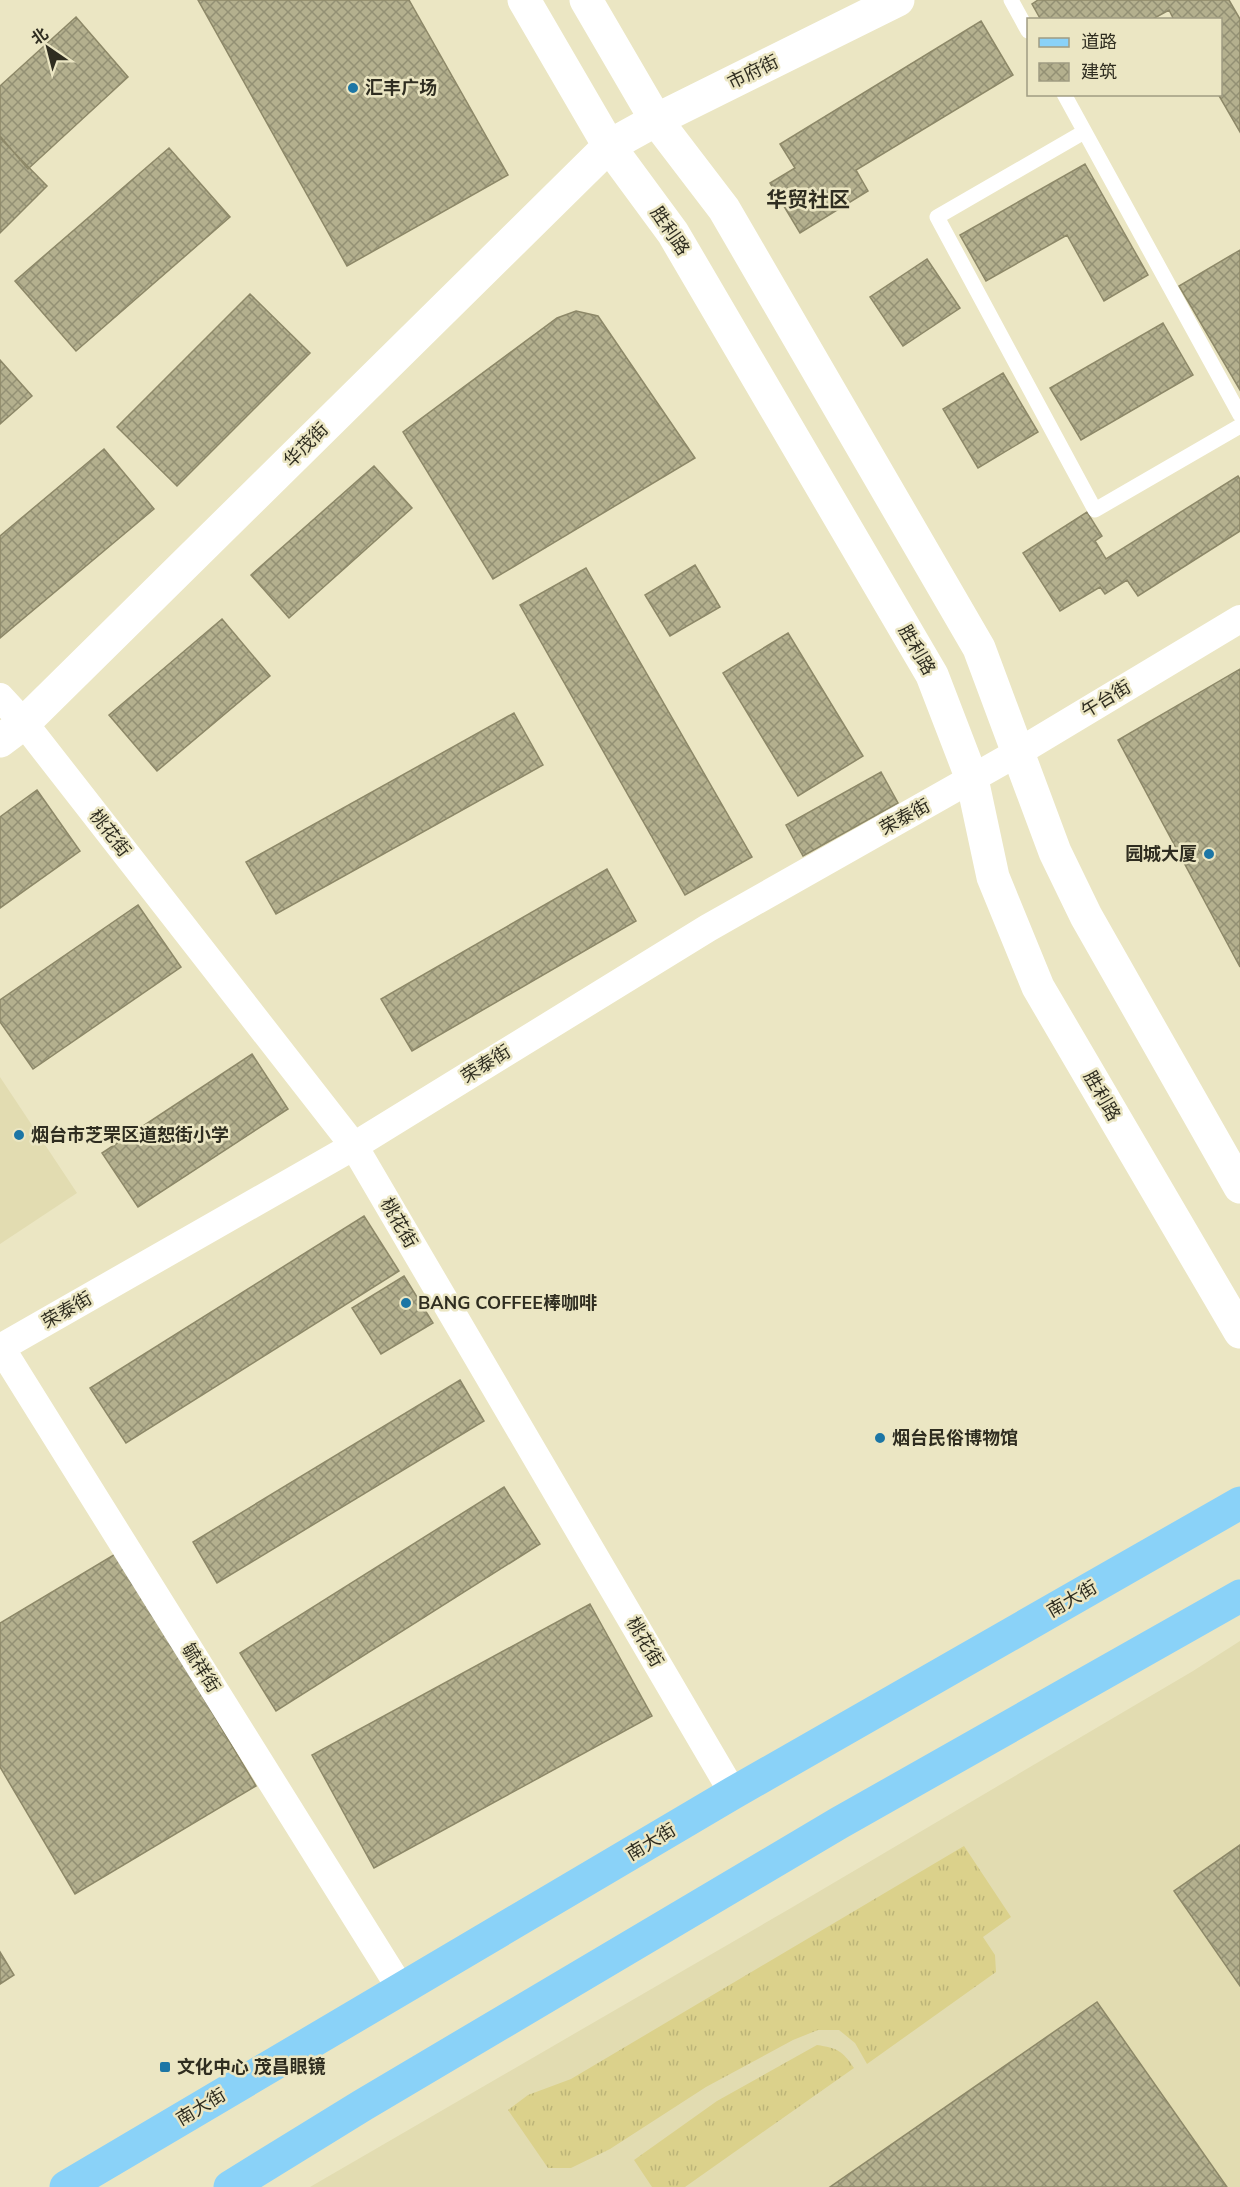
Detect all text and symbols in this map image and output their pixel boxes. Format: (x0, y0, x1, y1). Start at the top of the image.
north arrow (18, 18, 78, 78)
legend (1027, 18, 1222, 96)
text: 北 (27, 23, 53, 50)
text: 道路 (1081, 30, 1117, 54)
street label: 市府街 (723, 49, 783, 95)
text: 建筑 (1081, 60, 1117, 84)
place label: 汇丰广场 (365, 76, 437, 100)
marker: 汇丰广场 (346, 81, 360, 95)
district label: 华贸社区 (766, 186, 850, 214)
street label: 胜利路 (645, 202, 695, 260)
street label: 华茂街 (278, 417, 334, 473)
street label: 胜利路 (893, 621, 941, 679)
street label: 午台街 (1077, 675, 1135, 723)
street label: 荣泰街 (876, 793, 934, 841)
street label: 桃花街 (84, 804, 136, 862)
place label: 园城大厦 (1125, 842, 1197, 866)
marker: 园城大厦 (1202, 847, 1216, 861)
street label: 荣泰街 (457, 1040, 515, 1088)
street label: 胜利路 (1078, 1067, 1126, 1125)
place label: 烟台市芝罘区道恕街小学 (31, 1123, 229, 1147)
marker: 烟台市芝罘区道恕街小学 (12, 1128, 26, 1142)
street label: 桃花街 (375, 1194, 423, 1252)
street label: 荣泰街 (38, 1286, 96, 1334)
place label: BANG COFFEE棒咖啡 (418, 1291, 597, 1315)
marker: BANG COFFEE棒咖啡 (399, 1296, 413, 1310)
place label: 烟台民俗博物馆 (892, 1426, 1018, 1450)
marker: 烟台民俗博物馆 (873, 1431, 887, 1445)
street label: 南大街 (1043, 1575, 1101, 1623)
street label: 桃花街 (621, 1613, 669, 1671)
street label: 毓祥街 (177, 1639, 225, 1697)
street label: 南大街 (622, 1818, 680, 1866)
place label: 文化中心 茂昌眼镜 (177, 2055, 326, 2079)
marker: 文化中心 茂昌眼镜 (158, 2060, 172, 2074)
street label: 南大街 (172, 2083, 230, 2131)

